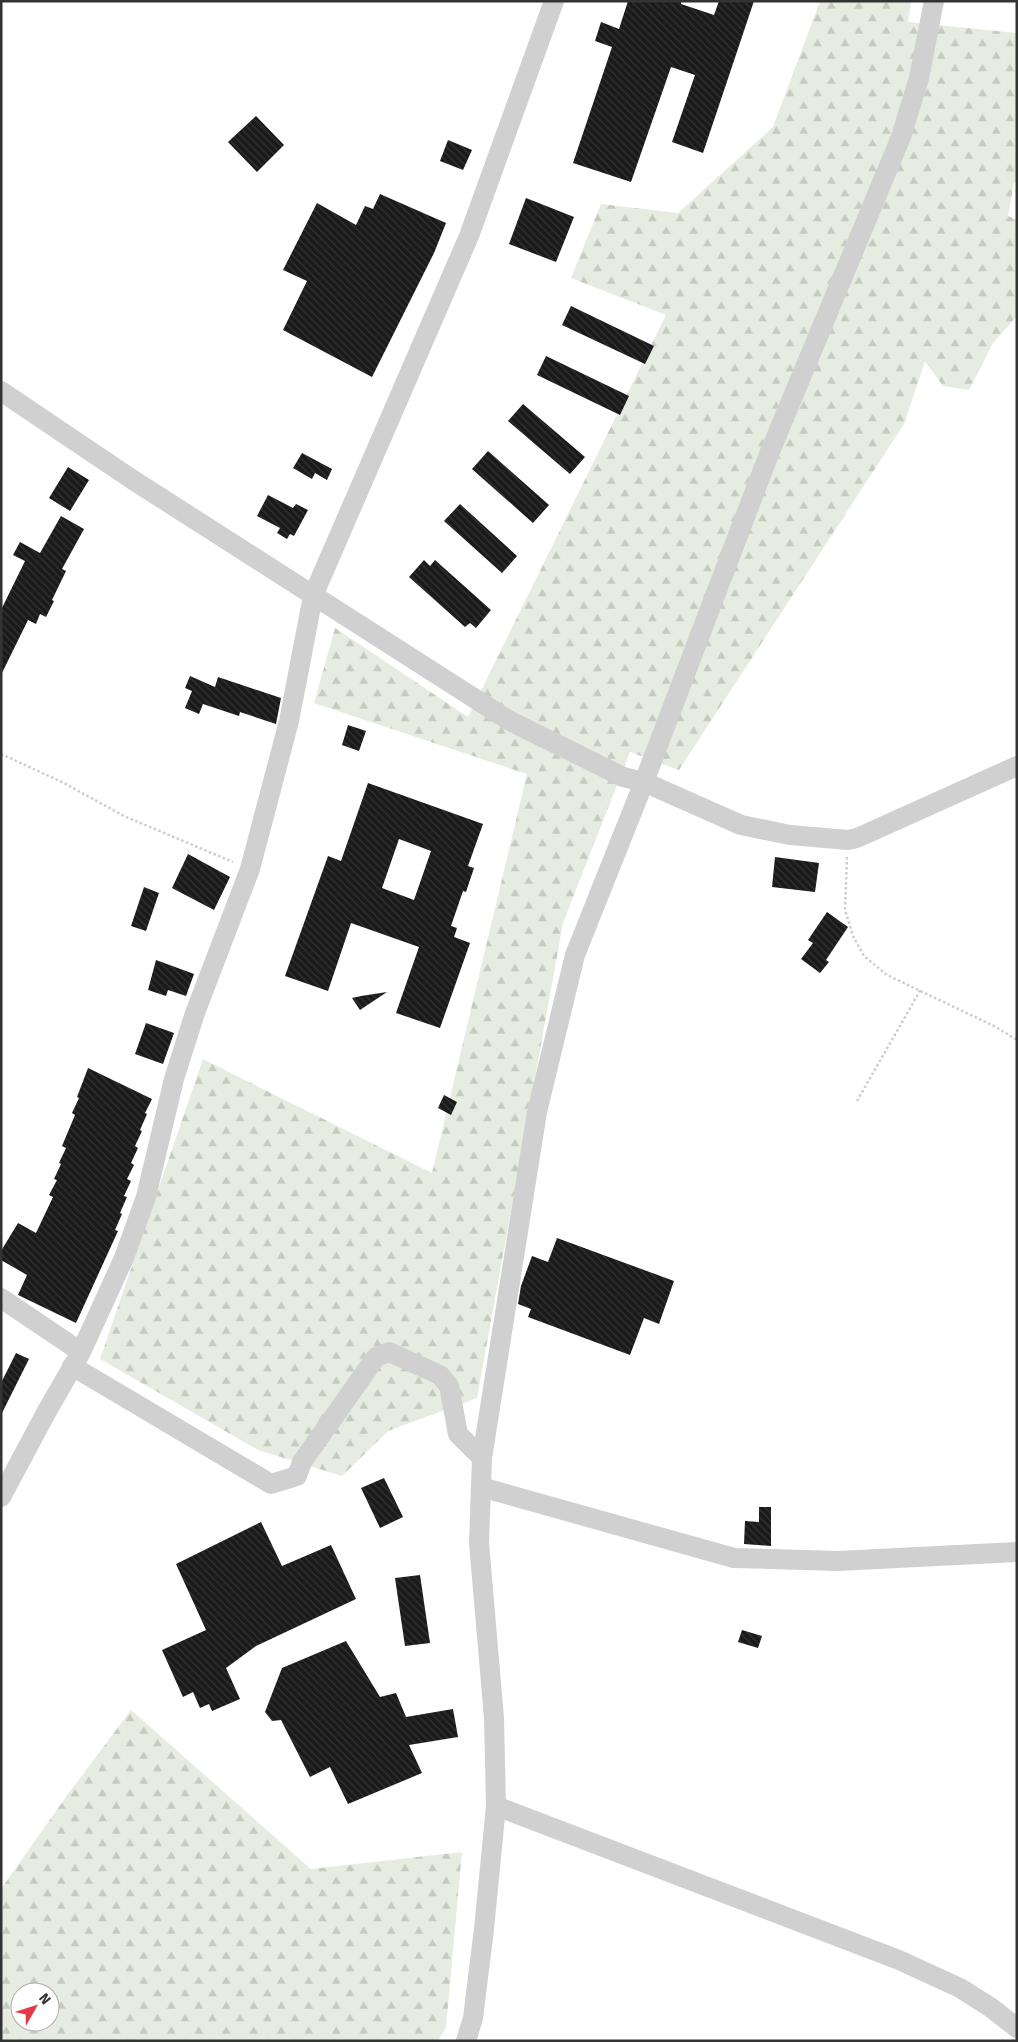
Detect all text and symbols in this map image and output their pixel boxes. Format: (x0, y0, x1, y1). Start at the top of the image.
north arrow (10, 1982, 60, 2032)
text: N (35, 1990, 54, 2008)

